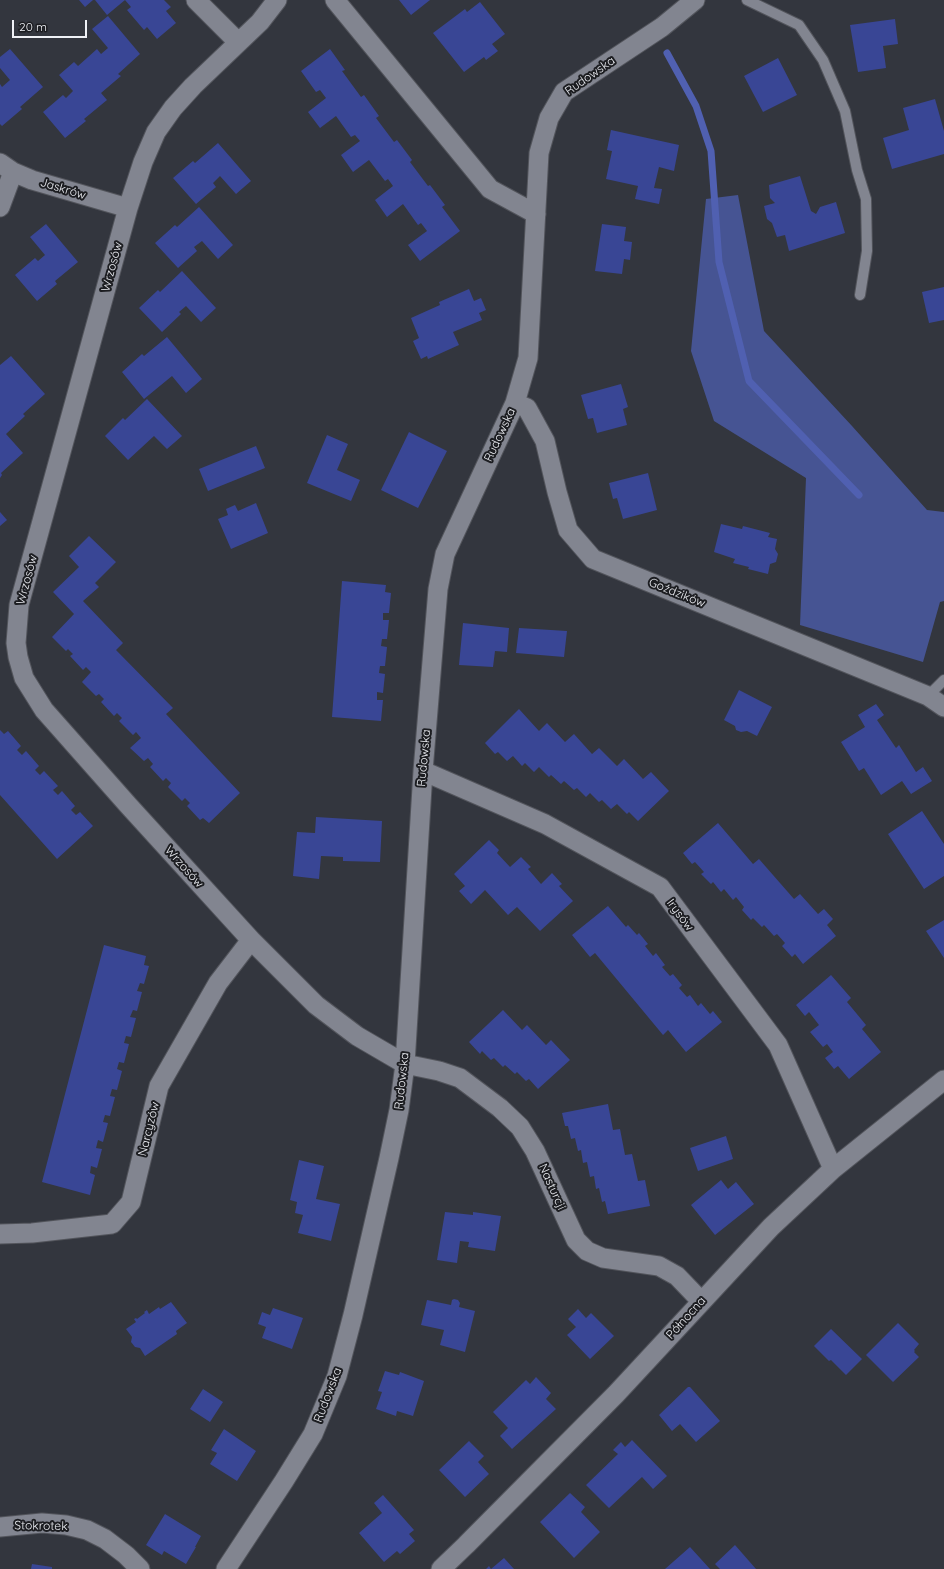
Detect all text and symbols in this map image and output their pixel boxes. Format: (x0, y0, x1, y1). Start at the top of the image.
scale bar (14, 12, 89, 38)
text: 20 m (19, 19, 47, 34)
street label: Rudowska (562, 54, 618, 98)
street label: Jaskrów (38, 175, 88, 203)
street label: Wrzosów (98, 241, 126, 293)
street label: Rudowska (481, 406, 519, 464)
street label: Wrzosów (13, 554, 41, 606)
street label: Goździków (647, 575, 707, 611)
street label: Rudowska (414, 729, 434, 787)
street label: Wrzosów (162, 843, 206, 891)
street label: Irysów (663, 896, 697, 934)
street label: Rudowska (392, 1052, 412, 1110)
street label: Narcyzów (135, 1100, 163, 1158)
street label: Nasturcji (535, 1162, 569, 1212)
street label: Północna (663, 1294, 709, 1342)
street label: Rudowska (311, 1366, 345, 1424)
street label: Stokrotek (14, 1518, 68, 1534)

